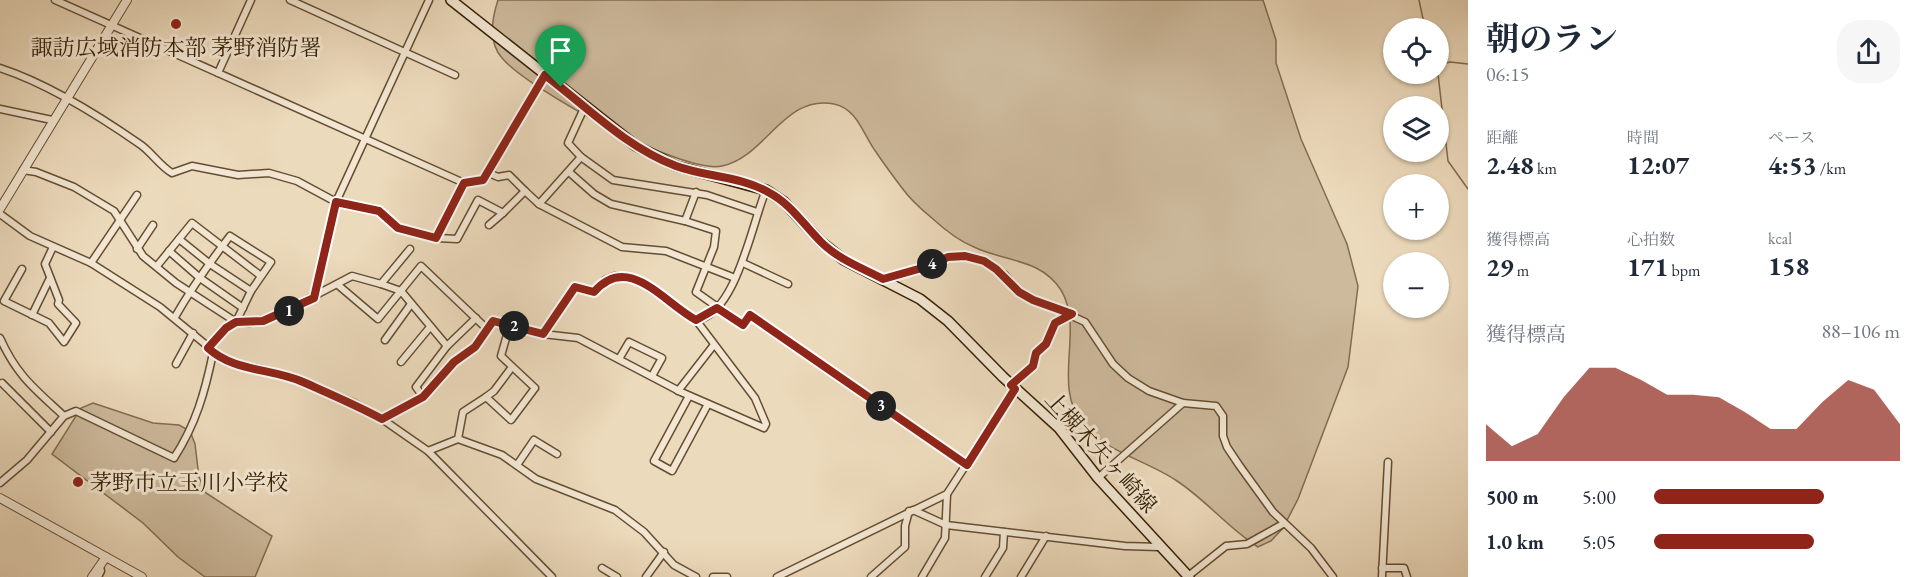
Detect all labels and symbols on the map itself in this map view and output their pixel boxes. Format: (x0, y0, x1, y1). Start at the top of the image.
marker: 諏訪広域消防本部 茅野消防署 (169, 17, 183, 31)
pin (535, 25, 586, 87)
place label: 諏訪広域消防本部 茅野消防署 (31, 33, 321, 62)
pin: 4 (917, 249, 947, 279)
pin: 1 (274, 296, 304, 326)
pin: 2 (499, 311, 529, 341)
street label: 上槻木矢ヶ崎線 (1039, 385, 1163, 519)
pin: 3 (866, 391, 896, 421)
place label: 茅野市立玉川小学校 (90, 468, 288, 497)
marker: 茅野市立玉川小学校 (71, 475, 85, 489)

